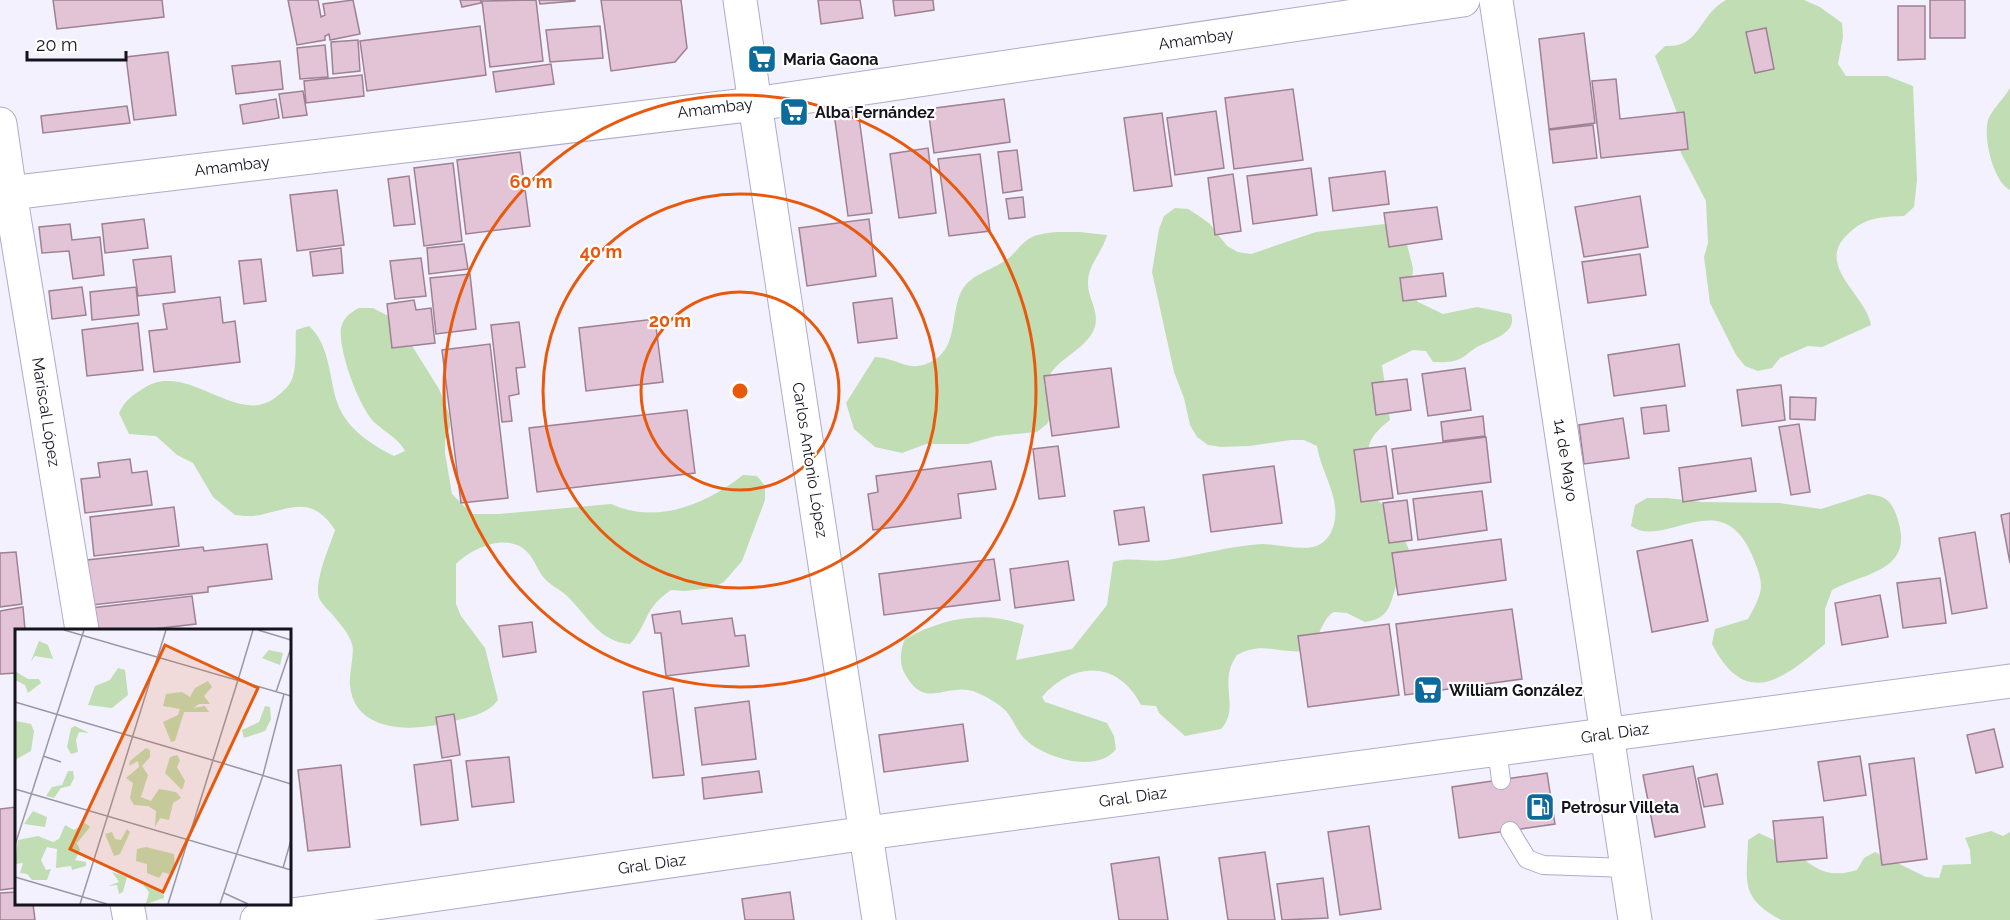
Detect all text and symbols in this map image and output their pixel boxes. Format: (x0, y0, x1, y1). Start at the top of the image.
scale bar (27, 24, 126, 62)
street label: Amambay (1157, 24, 1235, 54)
text: 20 m (36, 34, 78, 55)
supermarket icon: Maria Gaona (746, 43, 778, 75)
place label: Maria Gaona (783, 50, 879, 69)
street label: Amambay (676, 94, 754, 122)
supermarket icon: Alba Fernández (778, 96, 810, 128)
place label: Alba Fernández (815, 103, 935, 122)
street label: Amambay (193, 152, 271, 180)
text: 60 m (509, 171, 553, 192)
text: 40 m (580, 241, 622, 262)
text: 20 m (649, 310, 691, 331)
street label: Mariscal López (28, 356, 64, 468)
centre of rings (730, 381, 750, 401)
street label: Carlos Antonio López (788, 381, 832, 539)
street label: 14 de Mayo (1550, 417, 1582, 503)
inset map (15, 629, 291, 905)
supermarket icon: William González (1412, 674, 1444, 706)
place label: William González (1449, 681, 1583, 700)
street label: Gral. Diaz (1580, 719, 1650, 747)
street label: Gral. Diaz (1098, 783, 1168, 811)
fuel station icon: Petrosur Villeta (1524, 791, 1556, 823)
place label: Petrosur Villeta (1561, 798, 1679, 817)
street label: Gral. Diaz (617, 850, 687, 878)

